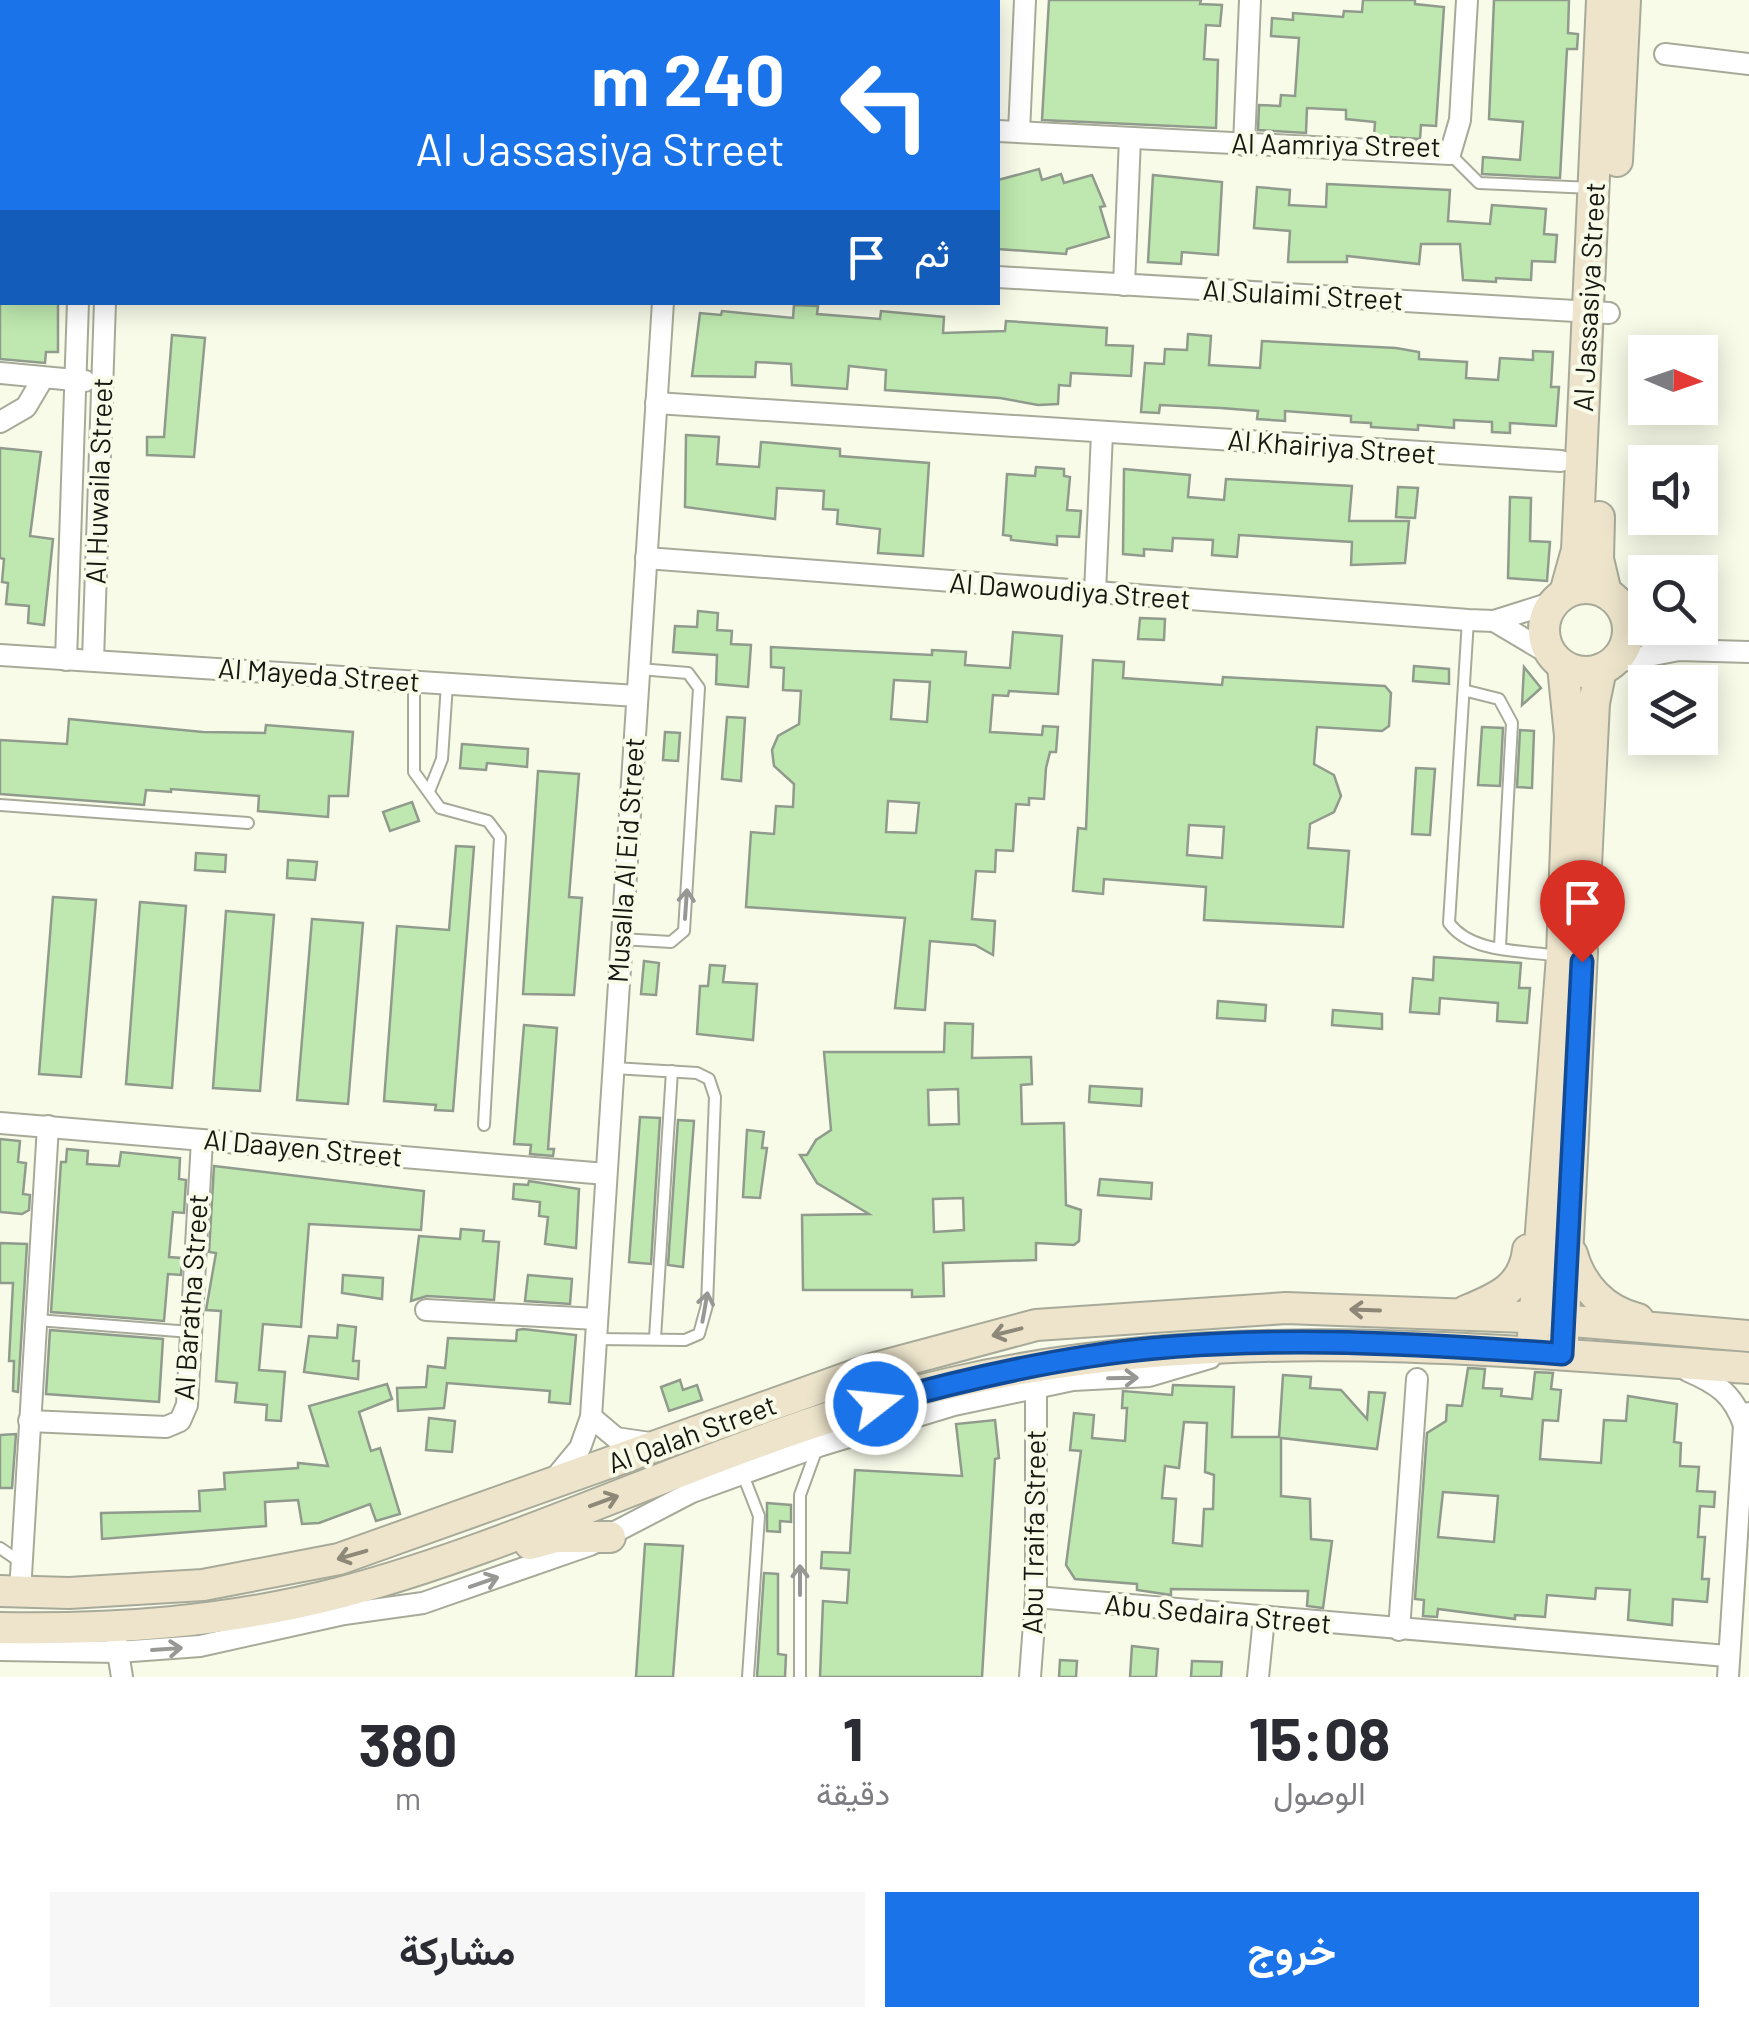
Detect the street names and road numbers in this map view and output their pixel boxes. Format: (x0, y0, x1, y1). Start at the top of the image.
street label: Al Aamriya Street (1231, 125, 1441, 163)
street label: Al Jassasiya Street (1565, 181, 1611, 413)
street label: Al Sulaimi Street (1202, 272, 1404, 316)
street label: Al Huwaila Street (77, 377, 119, 585)
street label: Al Khairiya Street (1227, 422, 1437, 470)
street label: Al Dawoudiya Street (948, 565, 1192, 615)
street label: Al Mayeda Street (217, 650, 421, 698)
street label: Musalla Al Eid Street (599, 736, 651, 984)
street label: Al Daayen Street (202, 1121, 404, 1173)
street label: Al Baratha Street (166, 1193, 214, 1401)
street label: Al Qalah Street (603, 1387, 781, 1479)
street label: Abu Traifa Street (1014, 1429, 1052, 1635)
street label: Abu Sedaira Street (1103, 1586, 1333, 1640)

